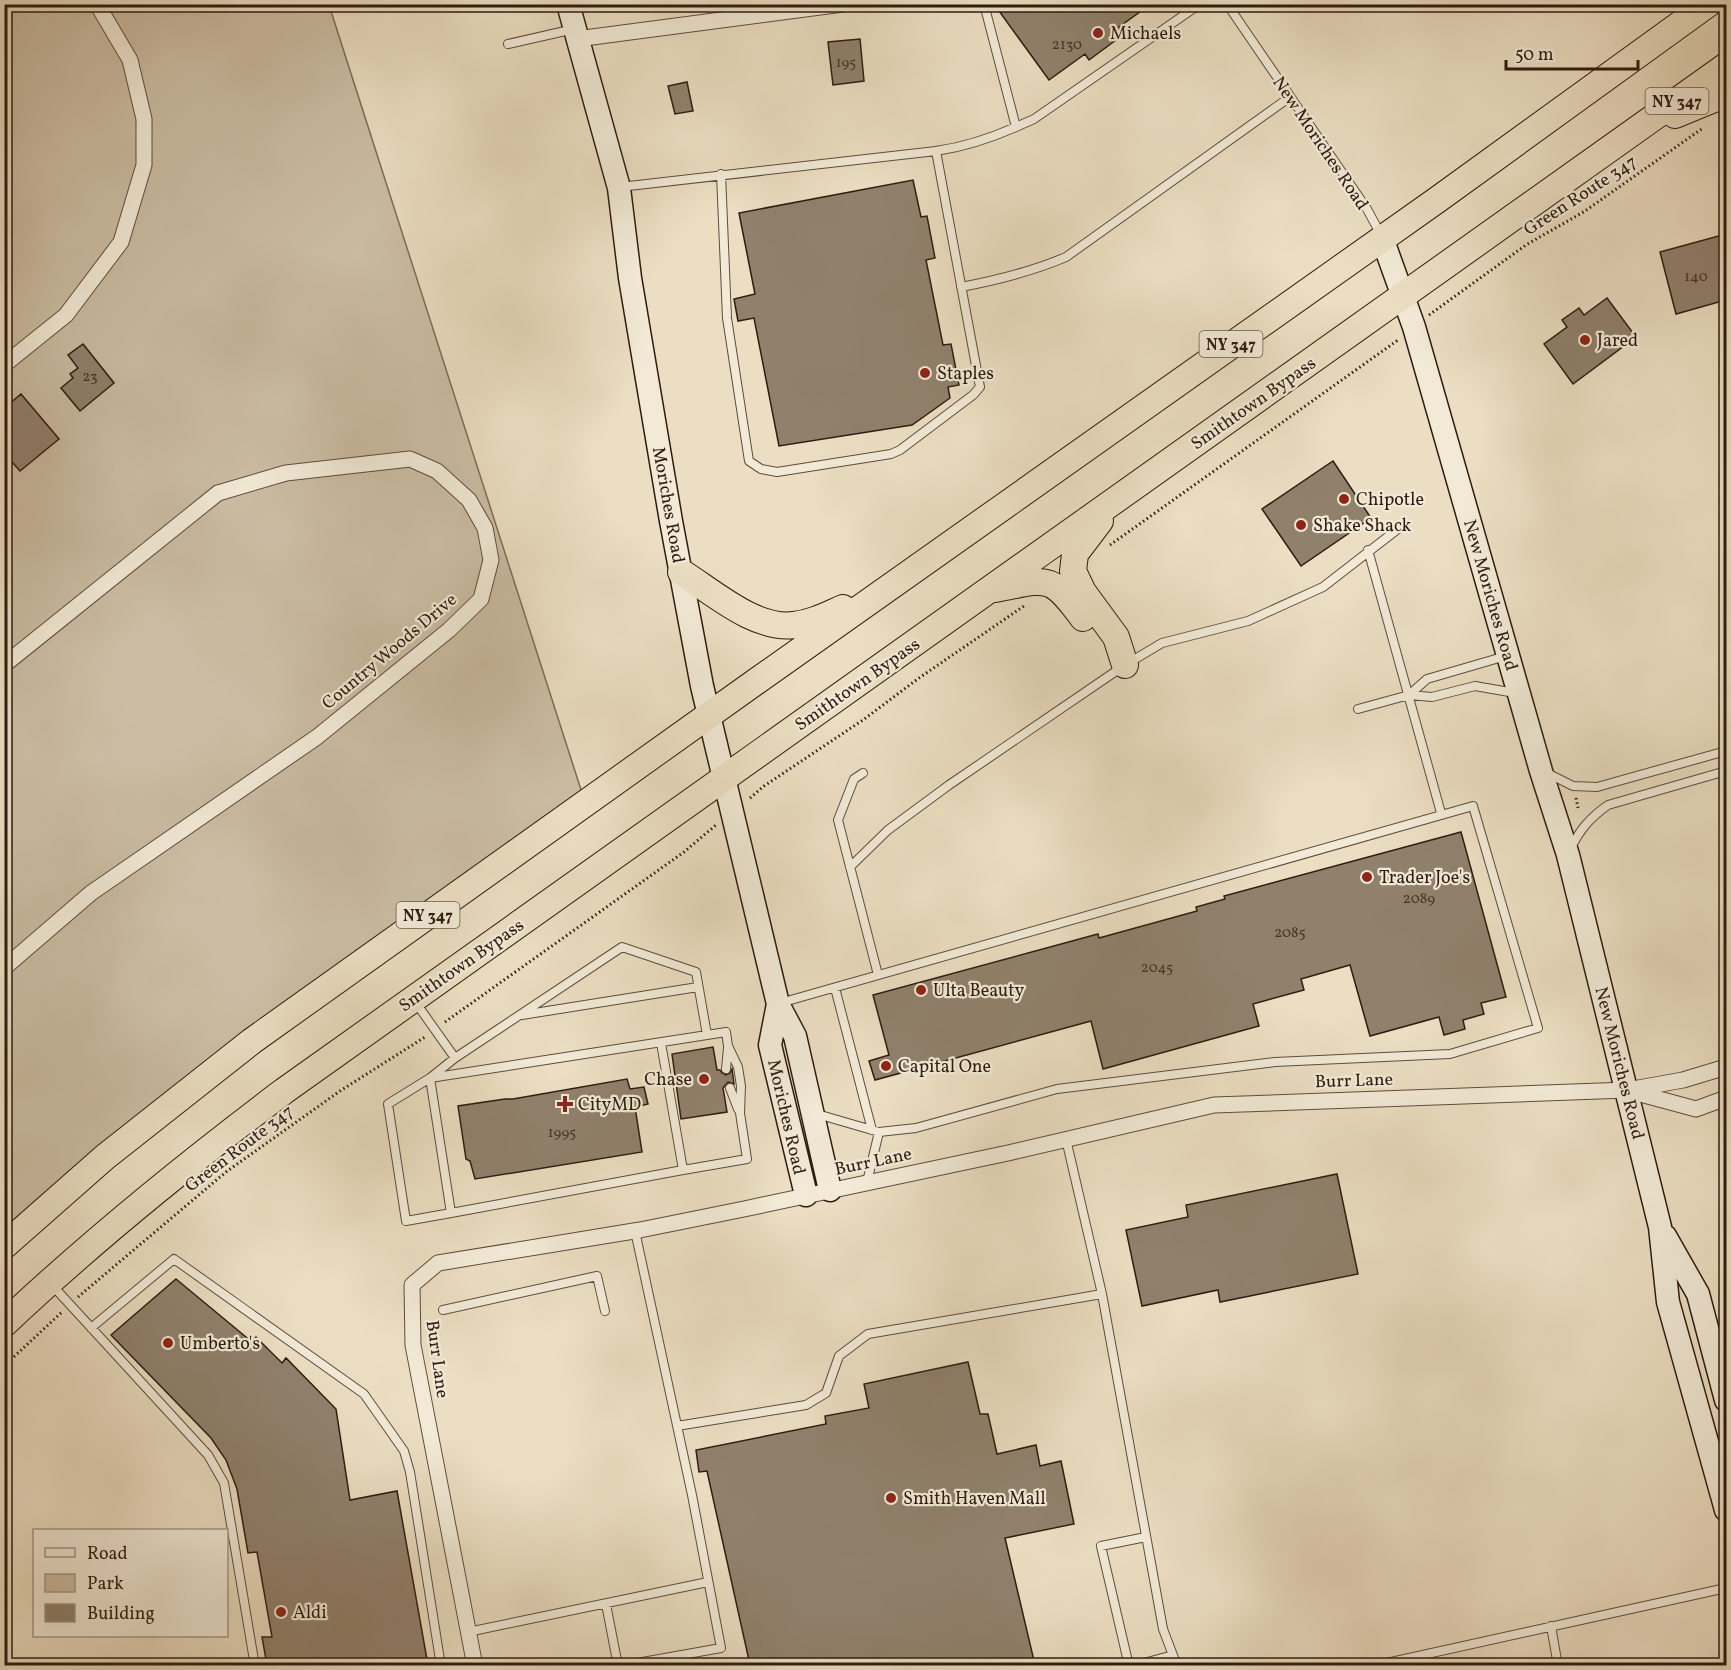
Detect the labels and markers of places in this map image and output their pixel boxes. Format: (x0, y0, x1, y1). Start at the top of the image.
place label: Michaels (1110, 22, 1181, 47)
marker: Michaels (1091, 26, 1105, 40)
place label: Jared (1597, 329, 1638, 354)
marker: Jared (1578, 333, 1592, 347)
place label: Staples (937, 362, 994, 387)
marker: Staples (918, 366, 932, 380)
place label: Chipotle (1356, 488, 1424, 513)
marker: Chipotle (1337, 492, 1351, 506)
place label: Shake Shack (1313, 514, 1412, 539)
marker: Shake Shack (1294, 518, 1308, 532)
place label: Trader Joe's (1379, 866, 1470, 891)
marker: Trader Joe's (1360, 870, 1374, 884)
place label: Ulta Beauty (933, 979, 1025, 1004)
marker: Ulta Beauty (914, 983, 928, 997)
place label: Capital One (898, 1055, 991, 1080)
marker: Capital One (879, 1059, 893, 1073)
place label: Chase (644, 1068, 692, 1093)
marker: Chase (697, 1072, 711, 1086)
place label: CityMD (578, 1093, 641, 1118)
marker: CityMD (556, 1095, 574, 1113)
place label: Umberto's (180, 1332, 260, 1357)
marker: Umberto's (161, 1336, 175, 1350)
place label: Smith Haven Mall (903, 1487, 1046, 1512)
marker: Smith Haven Mall (884, 1491, 898, 1505)
place label: Aldi (293, 1601, 327, 1626)
marker: Aldi (274, 1605, 288, 1619)

